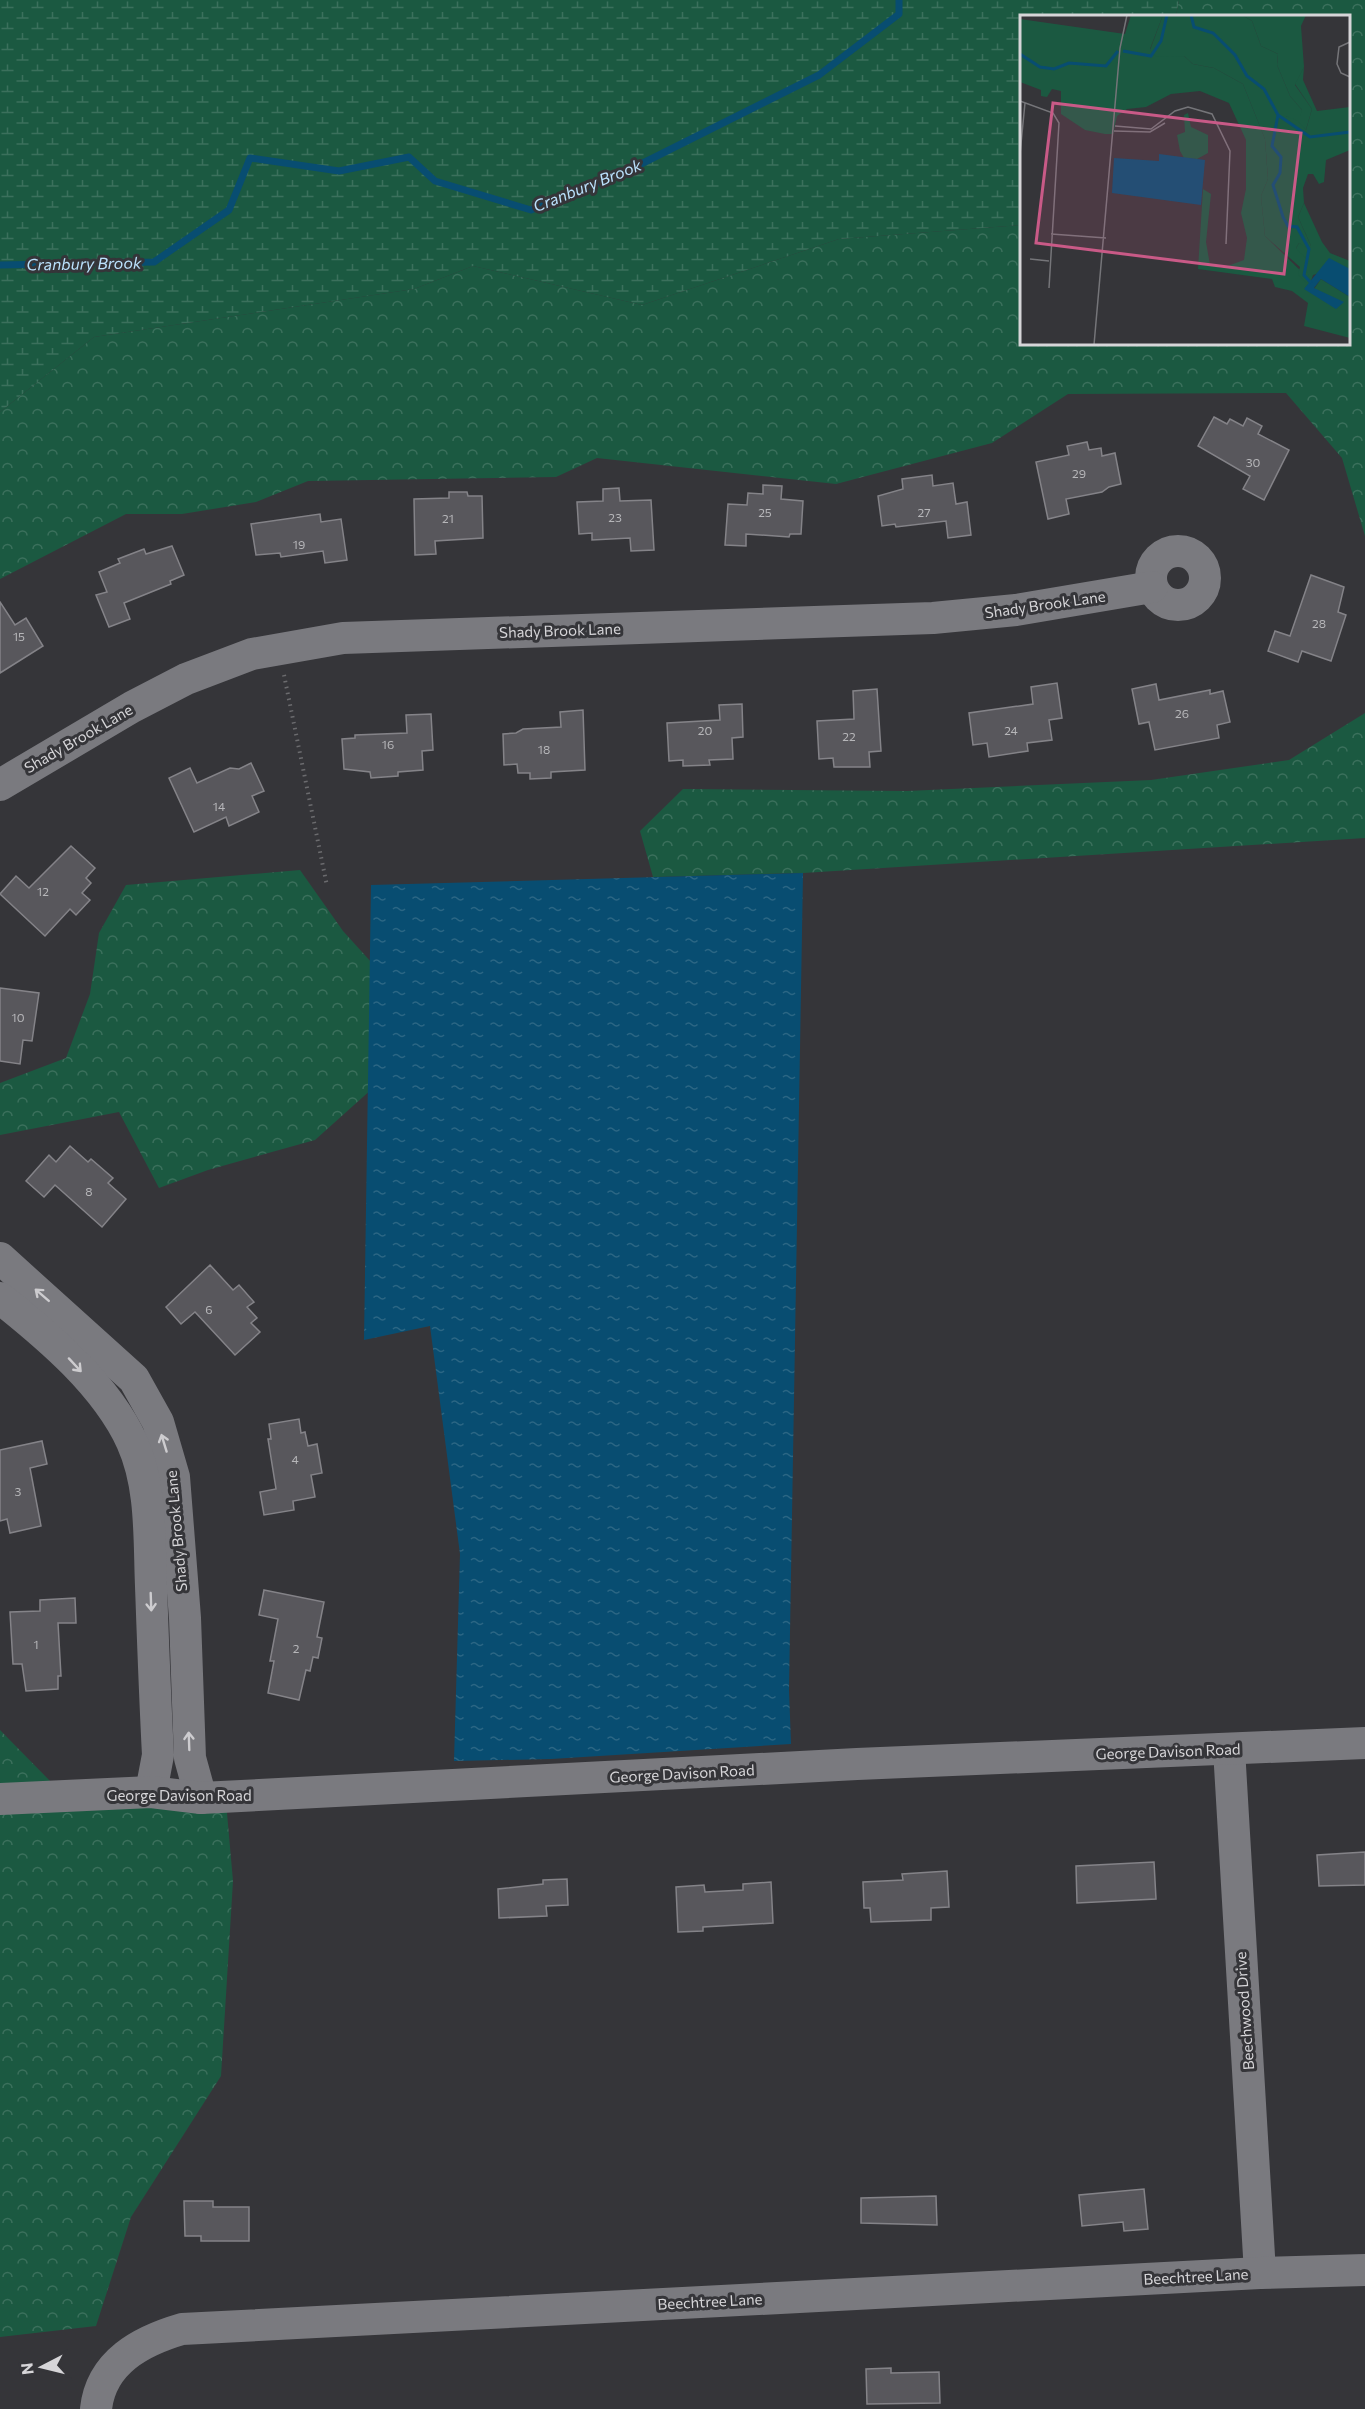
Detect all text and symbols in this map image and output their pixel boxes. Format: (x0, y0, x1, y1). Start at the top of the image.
inset map (1020, 15, 1350, 345)
water label: Cranbury Brook (530, 155, 644, 215)
water label: Cranbury Brook (26, 252, 142, 274)
house number: 30 (1246, 455, 1261, 469)
house number: 29 (1072, 466, 1086, 480)
house number: 25 (758, 505, 772, 519)
house number: 27 (918, 505, 930, 519)
house number: 23 (608, 510, 622, 524)
house number: 21 (442, 511, 454, 525)
house number: 19 (293, 537, 305, 551)
street label: Shady Brook Lane (983, 587, 1107, 621)
house number: 28 (1312, 616, 1326, 630)
street label: Shady Brook Lane (499, 619, 621, 641)
house number: 15 (13, 629, 25, 643)
street label: Shady Brook Lane (21, 700, 135, 776)
house number: 26 (1175, 706, 1189, 720)
house number: 20 (698, 723, 712, 737)
house number: 24 (1004, 723, 1018, 737)
house number: 22 (842, 729, 856, 743)
house number: 16 (382, 737, 394, 751)
house number: 18 (538, 742, 550, 756)
house number: 14 (213, 799, 225, 813)
house number: 12 (37, 884, 49, 898)
house number: 10 (12, 1010, 25, 1024)
house number: 8 (85, 1184, 93, 1198)
one-way arrow (35, 1288, 50, 1302)
house number: 6 (205, 1302, 213, 1316)
one-way arrow (68, 1357, 82, 1372)
one-way arrow (158, 1434, 169, 1453)
house number: 4 (291, 1452, 299, 1466)
street label: Shady Brook Lane (162, 1469, 190, 1592)
house number: 3 (15, 1484, 22, 1498)
one-way arrow (146, 1591, 157, 1611)
house number: 1 (33, 1637, 39, 1651)
house number: 2 (293, 1641, 300, 1655)
one-way arrow (184, 1731, 195, 1751)
street label: George Davison Road (1095, 1739, 1241, 1763)
street label: George Davison Road (609, 1760, 755, 1786)
street label: George Davison Road (106, 1786, 252, 1804)
street label: Beechwood Drive (1231, 1951, 1257, 2071)
street label: Beechtree Lane (1143, 2264, 1249, 2288)
street label: Beechtree Lane (657, 2289, 763, 2313)
north arrow (12, 2337, 72, 2397)
text: N (16, 2362, 37, 2376)

